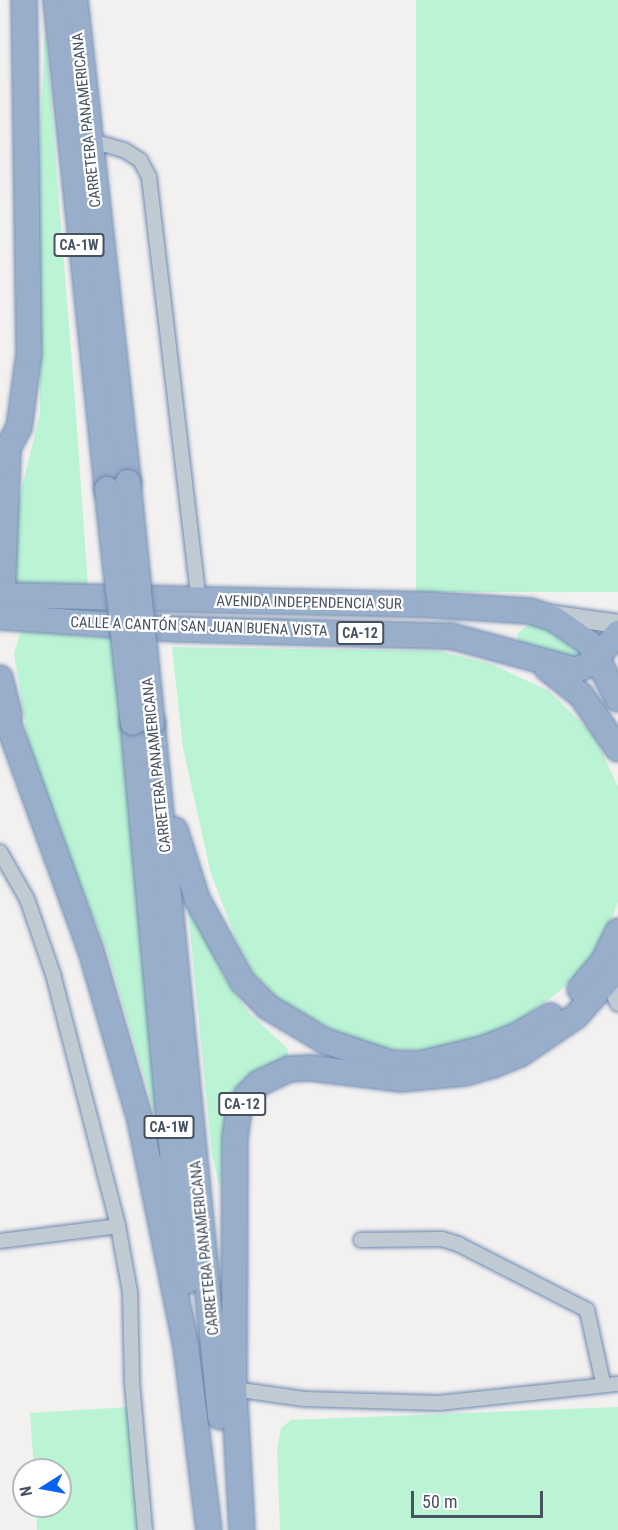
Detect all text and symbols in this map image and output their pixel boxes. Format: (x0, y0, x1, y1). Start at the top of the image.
street label: CARRETERA PANAMERICANA (69, 32, 105, 208)
road number: CA-1W (54, 234, 104, 256)
street label: AVENIDA INDEPENDENCIA SUR (216, 592, 402, 614)
street label: CALLE A CANTÓN SAN JUAN BUENA VISTA (70, 614, 328, 640)
road number: CA-12 (336, 622, 384, 644)
street label: CARRETERA PANAMERICANA (139, 677, 175, 853)
road number: CA-12 (218, 1093, 266, 1115)
road number: CA-1W (144, 1116, 195, 1138)
street label: CARRETERA PANAMERICANA (187, 1160, 223, 1336)
north arrow (12, 1458, 72, 1518)
scale bar (414, 1479, 546, 1517)
text: N (16, 1485, 36, 1498)
text: 50 m (422, 1491, 457, 1512)

